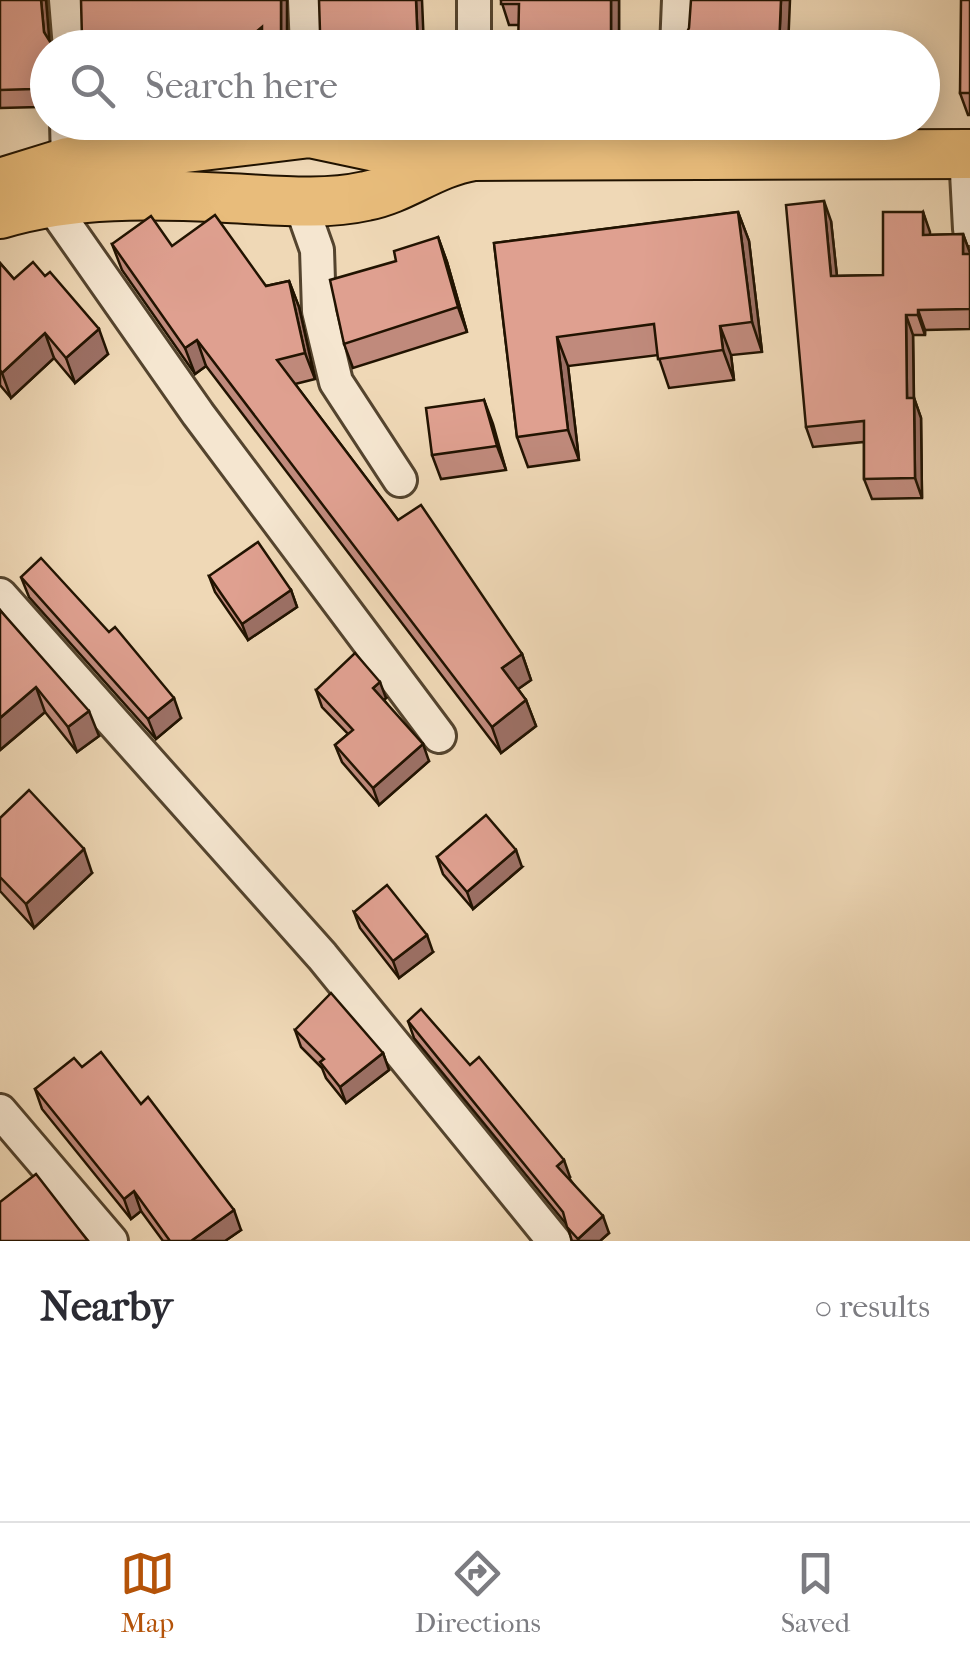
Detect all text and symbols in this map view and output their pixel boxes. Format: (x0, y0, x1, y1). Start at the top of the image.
search box (30, 30, 940, 140)
icon: search (65, 58, 120, 113)
text: Search here (145, 63, 338, 108)
text: Nearby (40, 1282, 172, 1331)
text: 0 results (814, 1288, 930, 1325)
tab: Map (120, 1546, 175, 1639)
tab: Directions (415, 1546, 541, 1639)
tab: Saved (781, 1546, 850, 1639)

